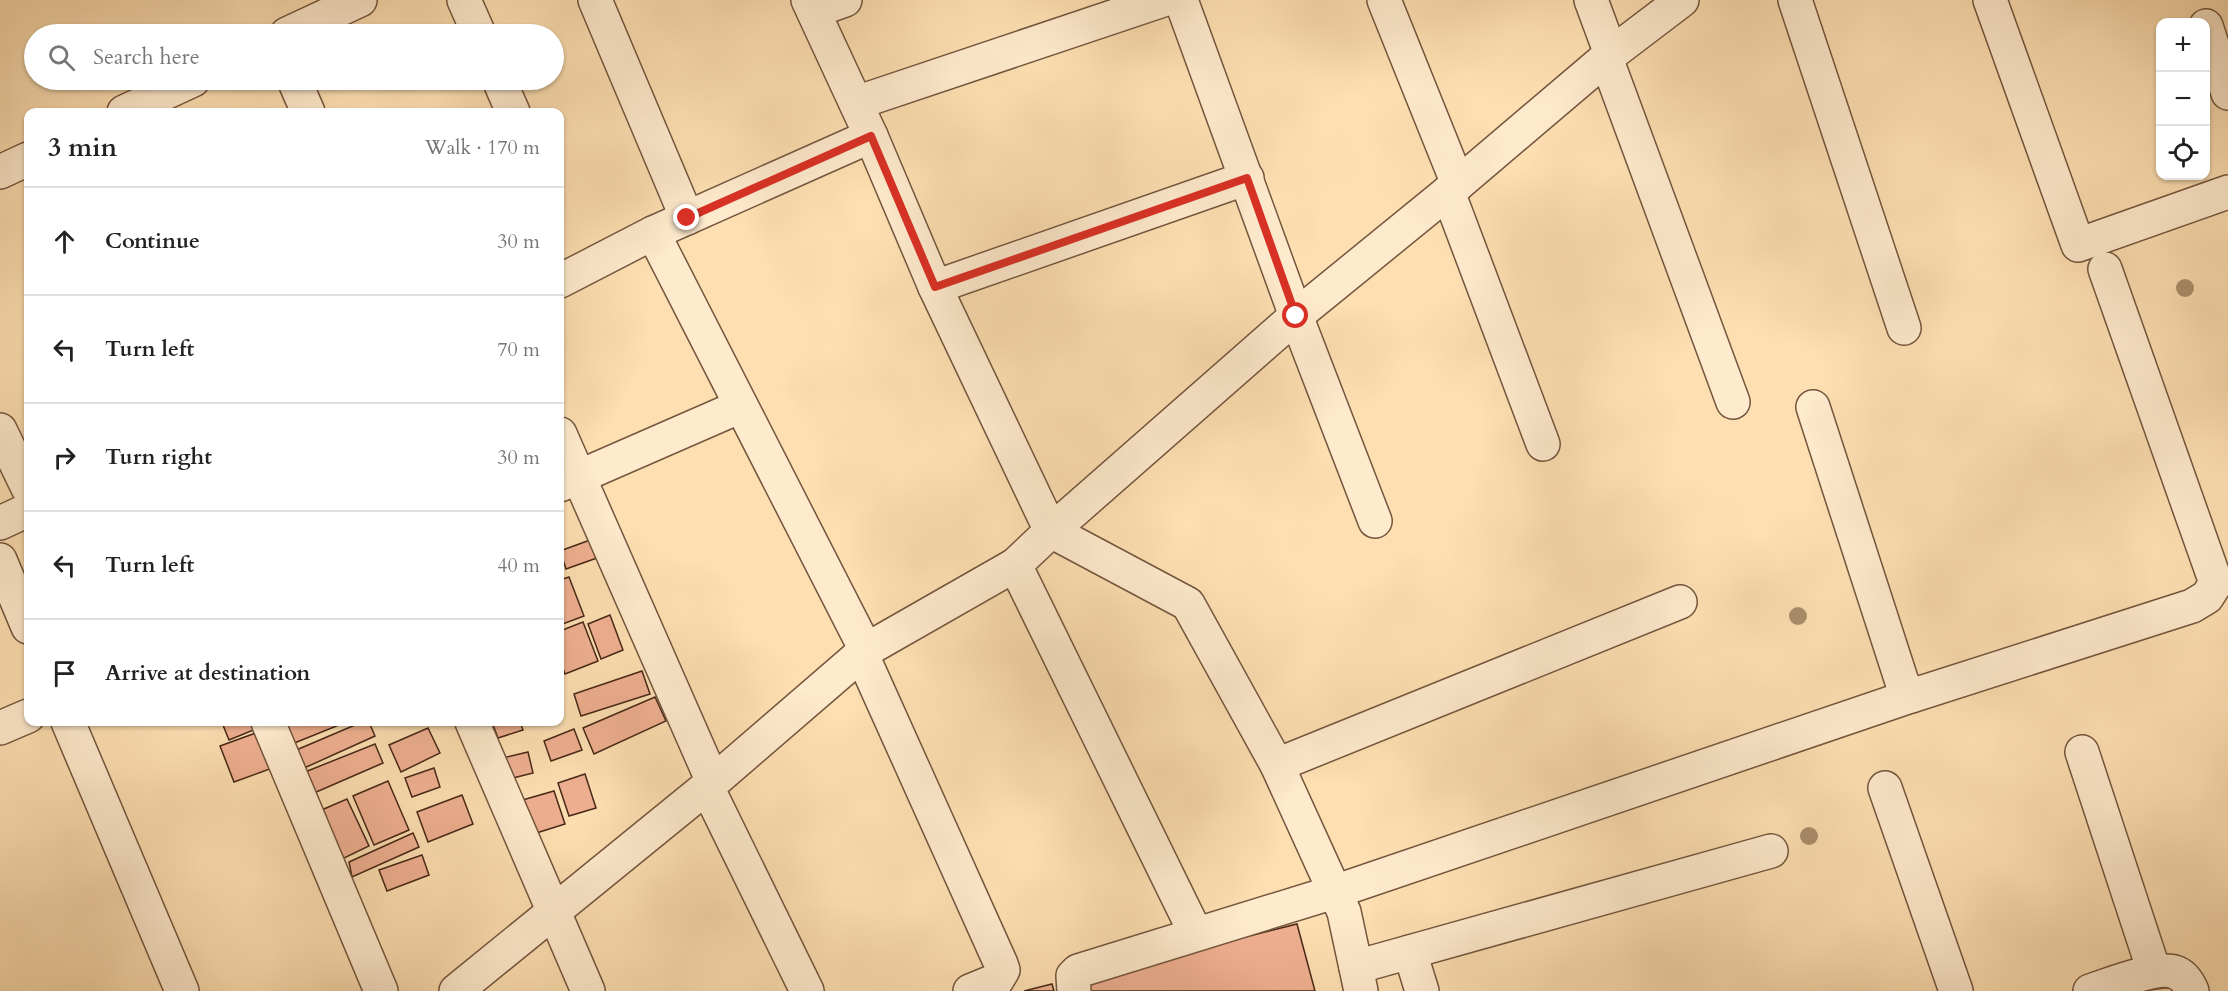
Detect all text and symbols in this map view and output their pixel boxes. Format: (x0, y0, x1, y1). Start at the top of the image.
map controls (2156, 18, 2210, 180)
button: + (2156, 18, 2210, 72)
search box (24, 24, 564, 90)
icon: search (45, 41, 78, 74)
text: Search here (93, 42, 200, 72)
button: − (2156, 72, 2210, 126)
button: locate (2156, 126, 2210, 180)
text: 3 min (48, 130, 117, 165)
text: Walk · 170 m (425, 134, 540, 161)
route end (673, 204, 699, 230)
icon: ahead (48, 225, 81, 258)
text: Continue (105, 226, 200, 256)
text: 30 m (497, 228, 540, 255)
route start (1282, 302, 1308, 328)
icon: left (48, 333, 81, 366)
text: Turn left (105, 334, 194, 364)
text: 70 m (497, 336, 540, 363)
icon: right (48, 441, 81, 474)
text: Turn right (105, 442, 212, 472)
text: 30 m (497, 444, 540, 471)
icon: left (48, 549, 81, 582)
text: Turn left (105, 550, 194, 580)
text: 40 m (497, 552, 540, 579)
icon: arrive (48, 657, 81, 690)
text: Arrive at destination (105, 658, 310, 688)

